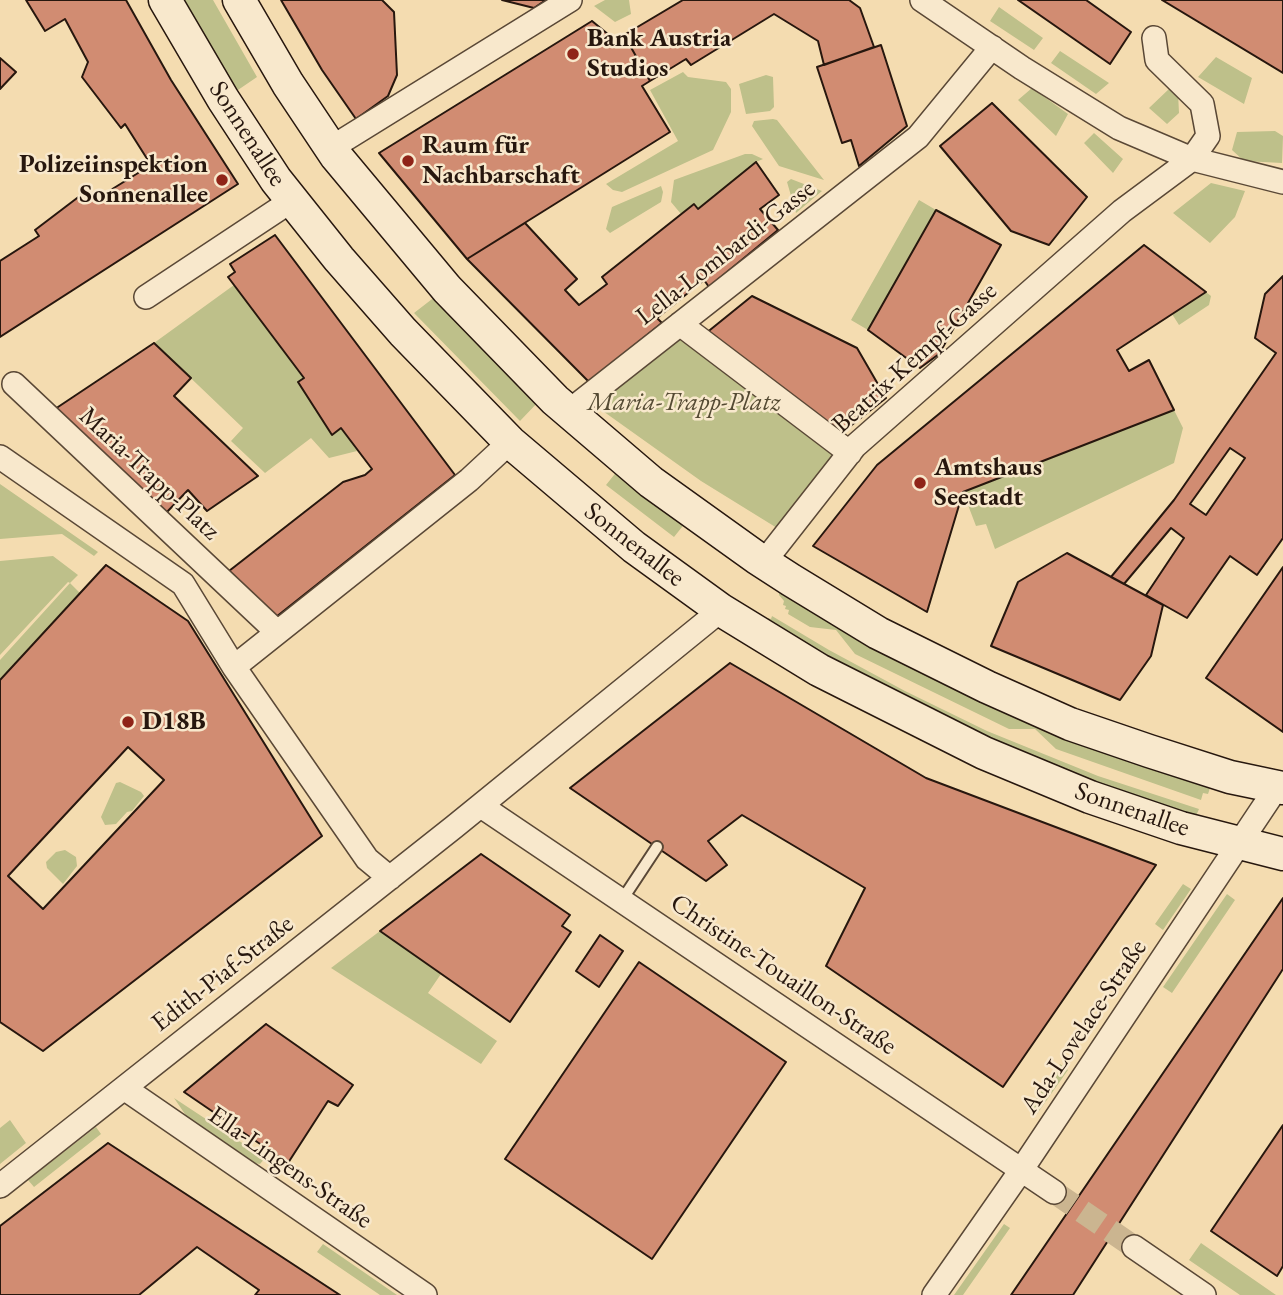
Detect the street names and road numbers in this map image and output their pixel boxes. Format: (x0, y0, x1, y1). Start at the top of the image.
street label: Sonnenallee (201, 76, 293, 192)
street label: Lella-Lombardi-Gasse (630, 173, 822, 333)
street label: Beatrix-Kempf-Gasse (826, 276, 1004, 440)
street label: Maria-Trapp-Platz (72, 401, 226, 547)
street label: Sonnenallee (577, 496, 691, 594)
street label: Sonnenallee (1071, 776, 1193, 844)
street label: Christine-Touaillon-Straße (664, 888, 902, 1062)
street label: Edith-Piaf-Straße (146, 909, 300, 1039)
street label: Ada-Lovelace-Straße (1014, 934, 1154, 1120)
street label: Ella-Lingens-Straße (202, 1100, 378, 1236)

